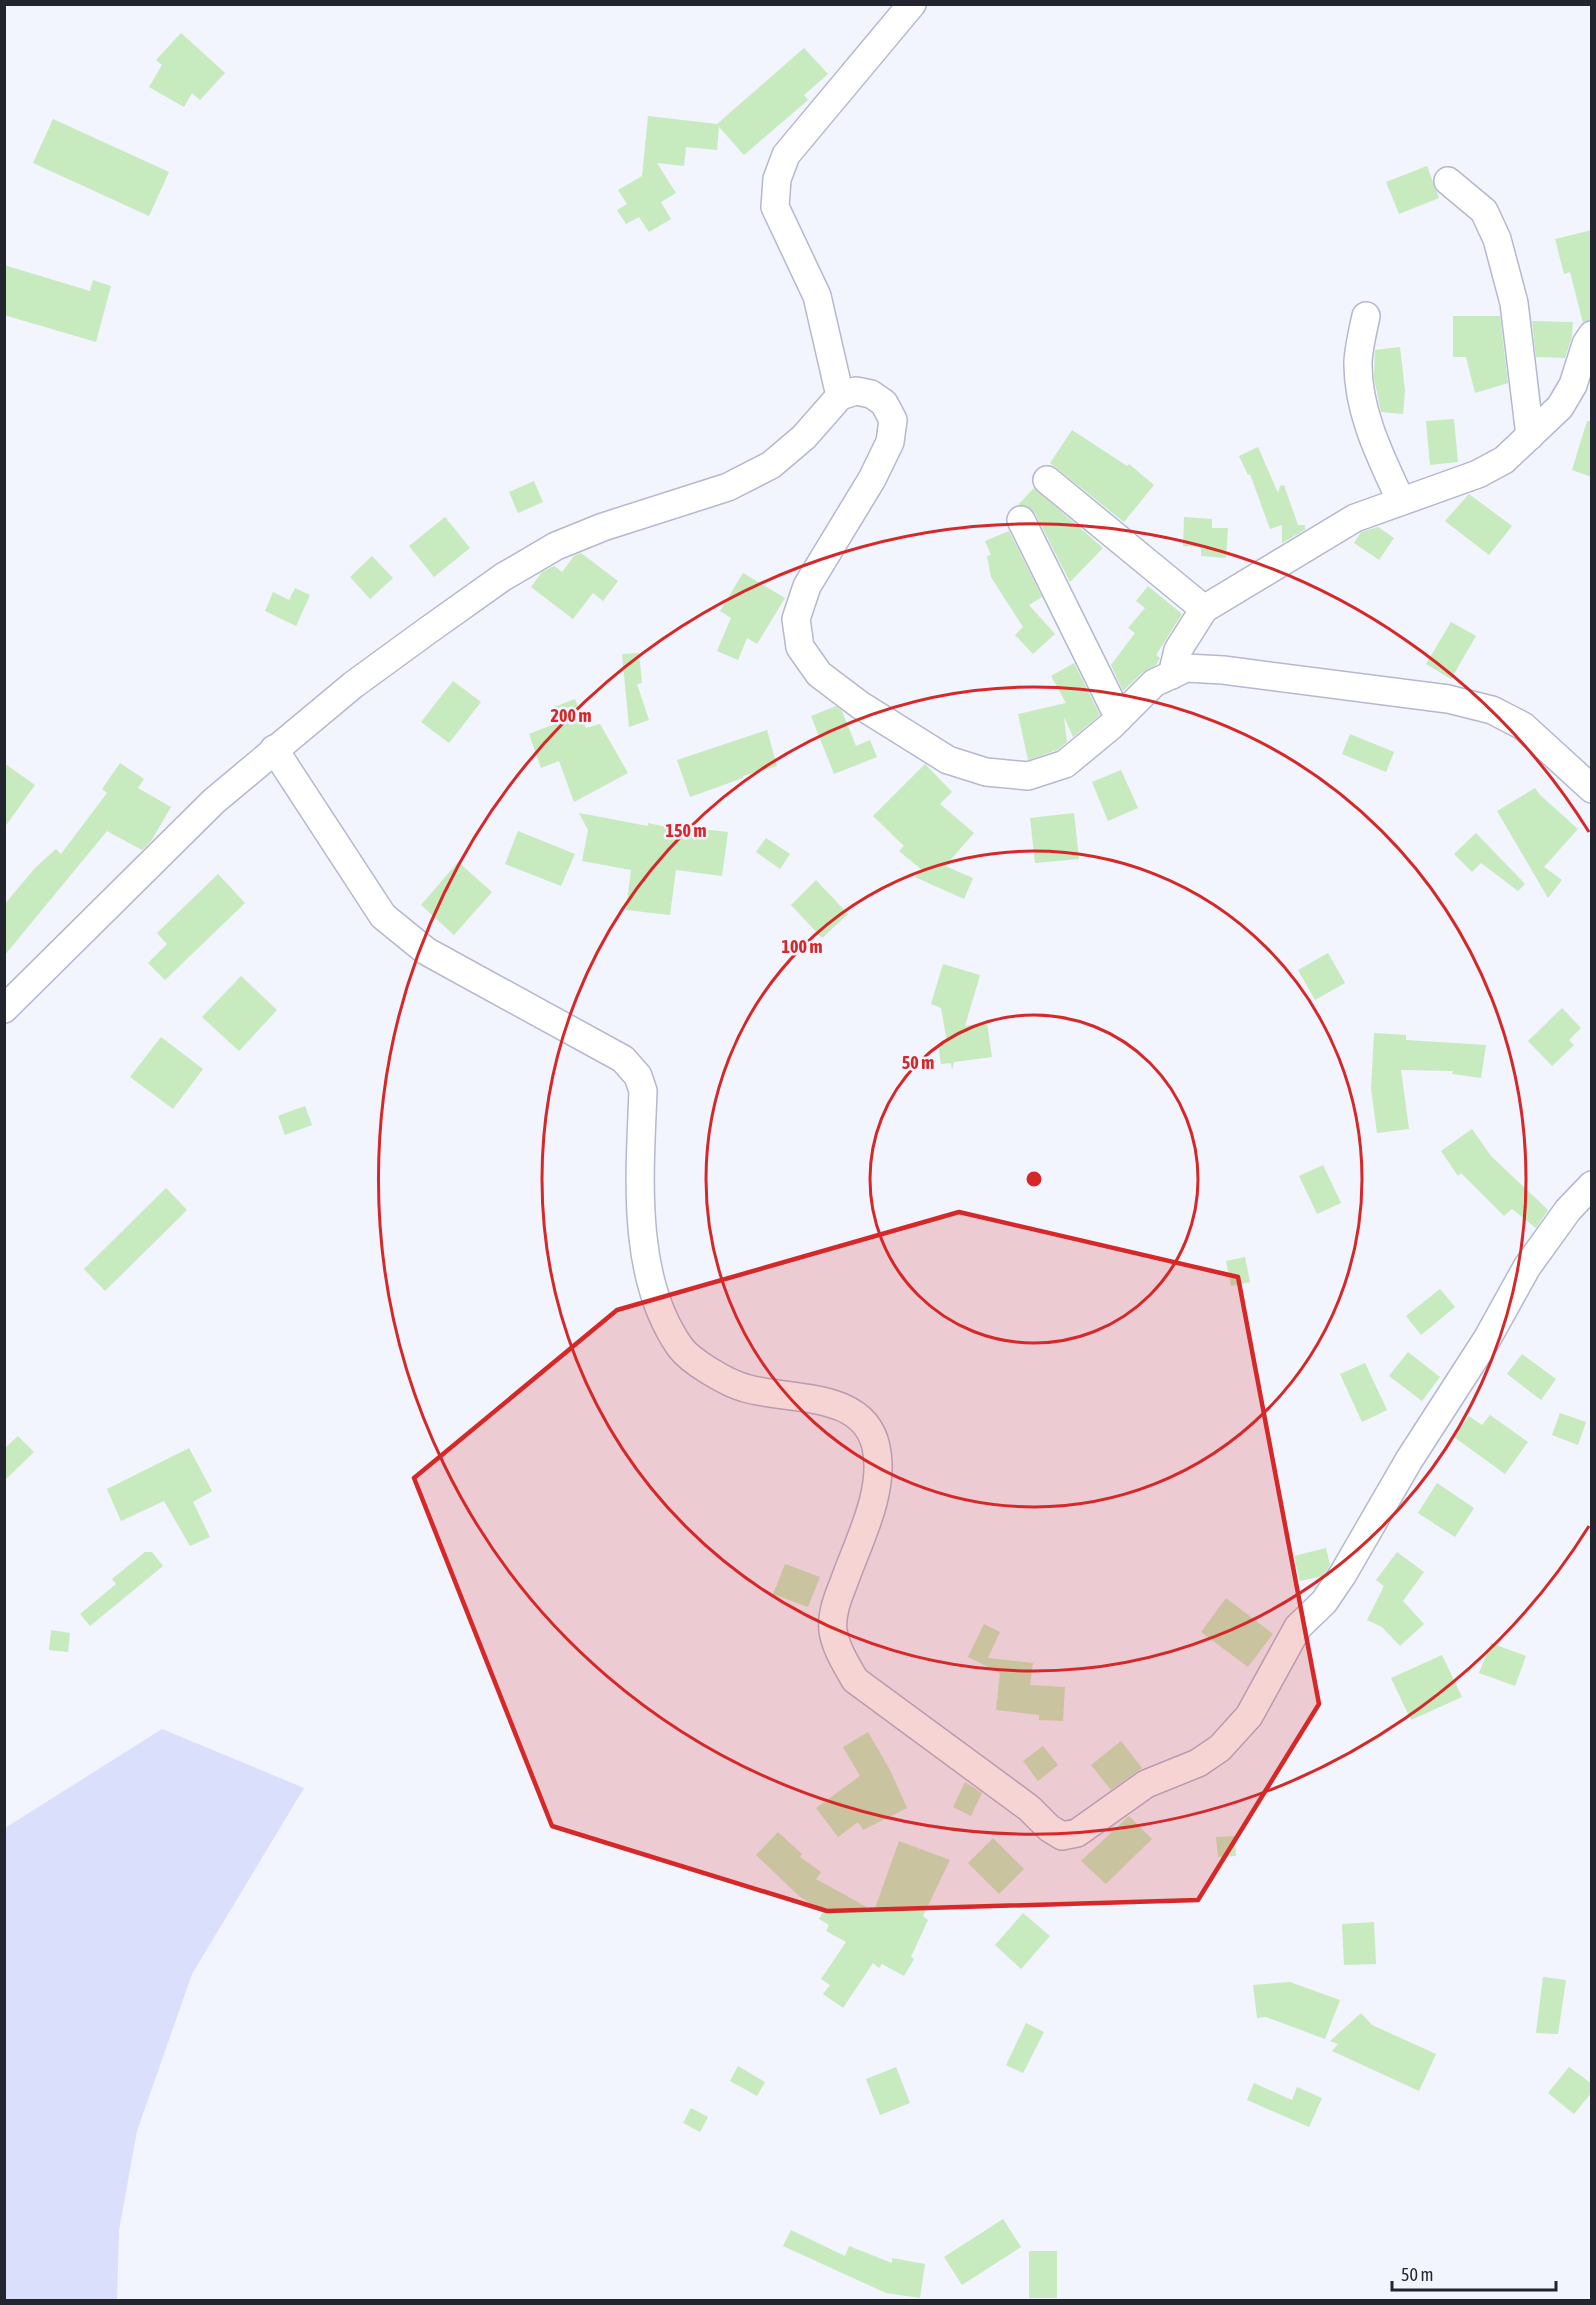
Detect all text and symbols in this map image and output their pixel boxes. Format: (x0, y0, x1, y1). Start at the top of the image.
text: 200 m (551, 705, 591, 726)
text: 150 m (666, 820, 706, 841)
text: 100 m (782, 936, 822, 957)
text: 50 m (902, 1052, 934, 1073)
centre of rings (1024, 1169, 1044, 1189)
scale bar (1392, 2254, 1556, 2292)
text: 50 m (1401, 2264, 1433, 2285)

